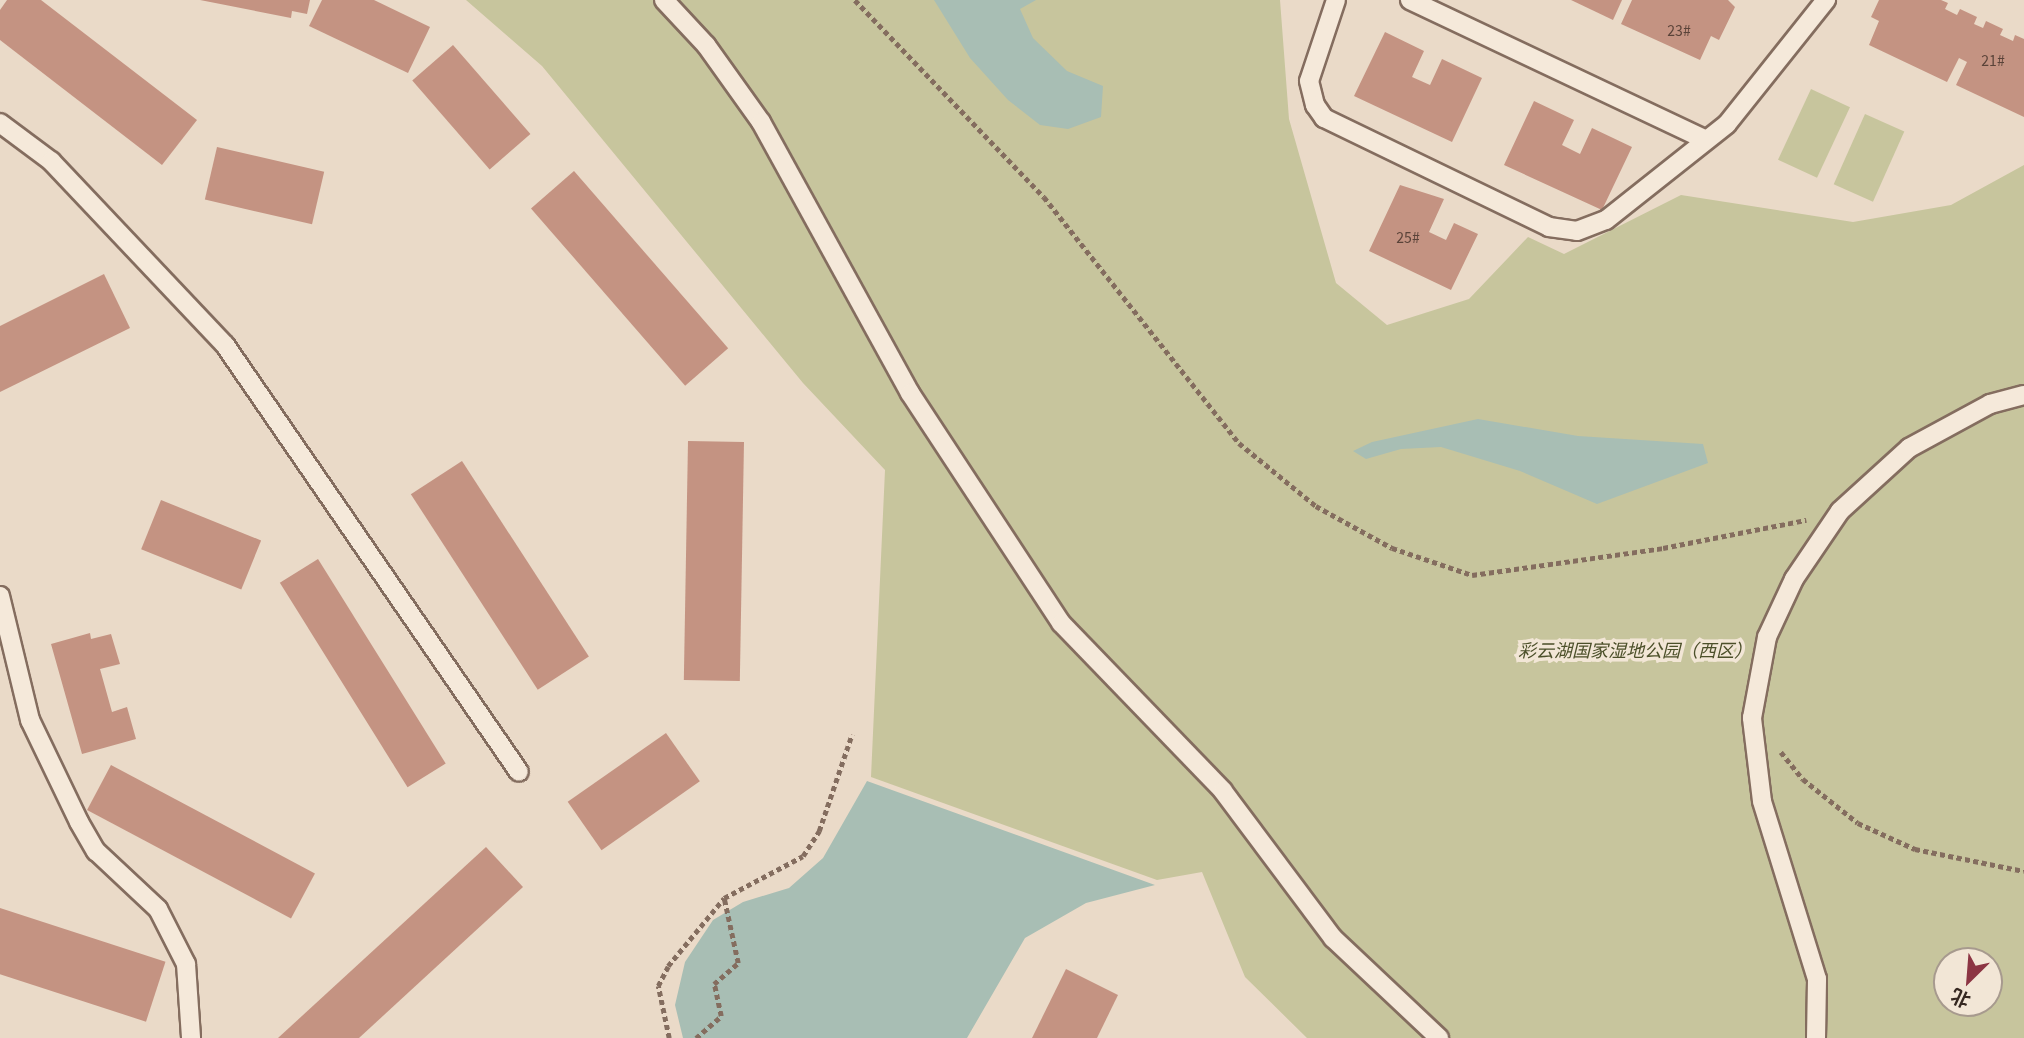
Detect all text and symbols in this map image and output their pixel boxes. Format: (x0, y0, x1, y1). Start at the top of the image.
house number: 23# (1667, 22, 1691, 38)
house number: 21# (1981, 52, 2005, 68)
house number: 25# (1396, 229, 1420, 245)
park label: 彩云湖国家湿地公园（西区） (1518, 638, 1752, 660)
north arrow (1933, 947, 2003, 1017)
text: 北 (1945, 983, 1974, 1016)

